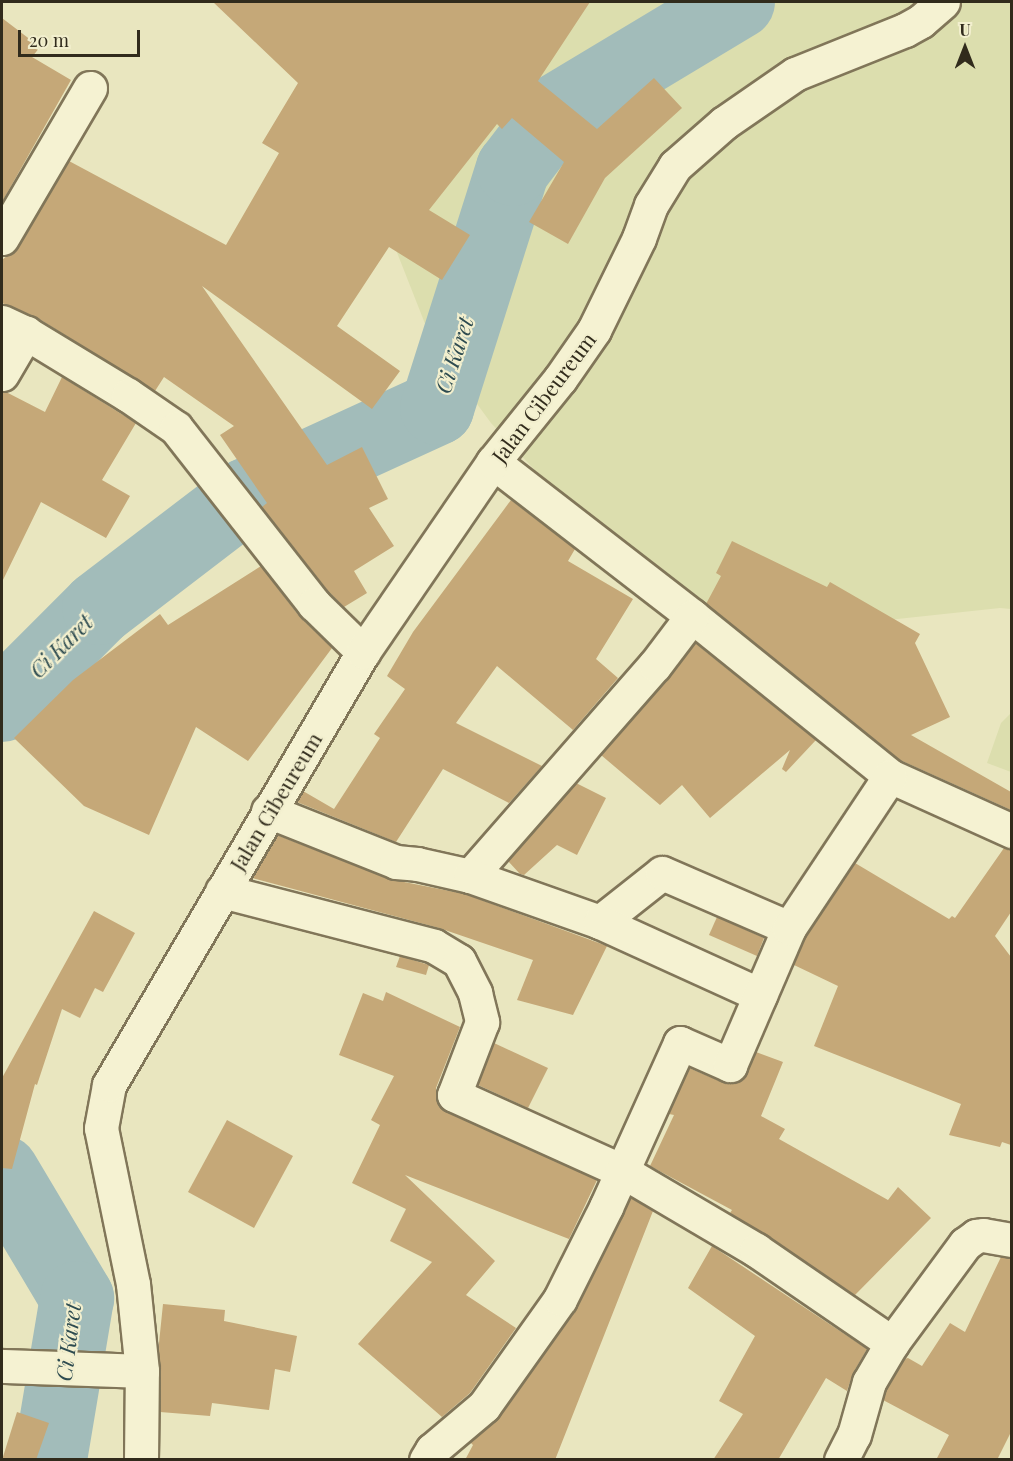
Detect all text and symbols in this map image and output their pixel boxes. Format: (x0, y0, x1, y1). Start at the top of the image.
scale bar (21, 18, 142, 56)
north arrow (935, 18, 995, 78)
text: U (959, 19, 971, 40)
text: 20 m (29, 28, 69, 52)
water label: Ci Karet (429, 314, 479, 396)
street label: Jalan Cibeureum (486, 327, 600, 467)
water label: Ci Karet (24, 609, 98, 683)
street label: Jalan Cibeureum (224, 727, 326, 875)
water label: Ci Karet (50, 1301, 86, 1383)

